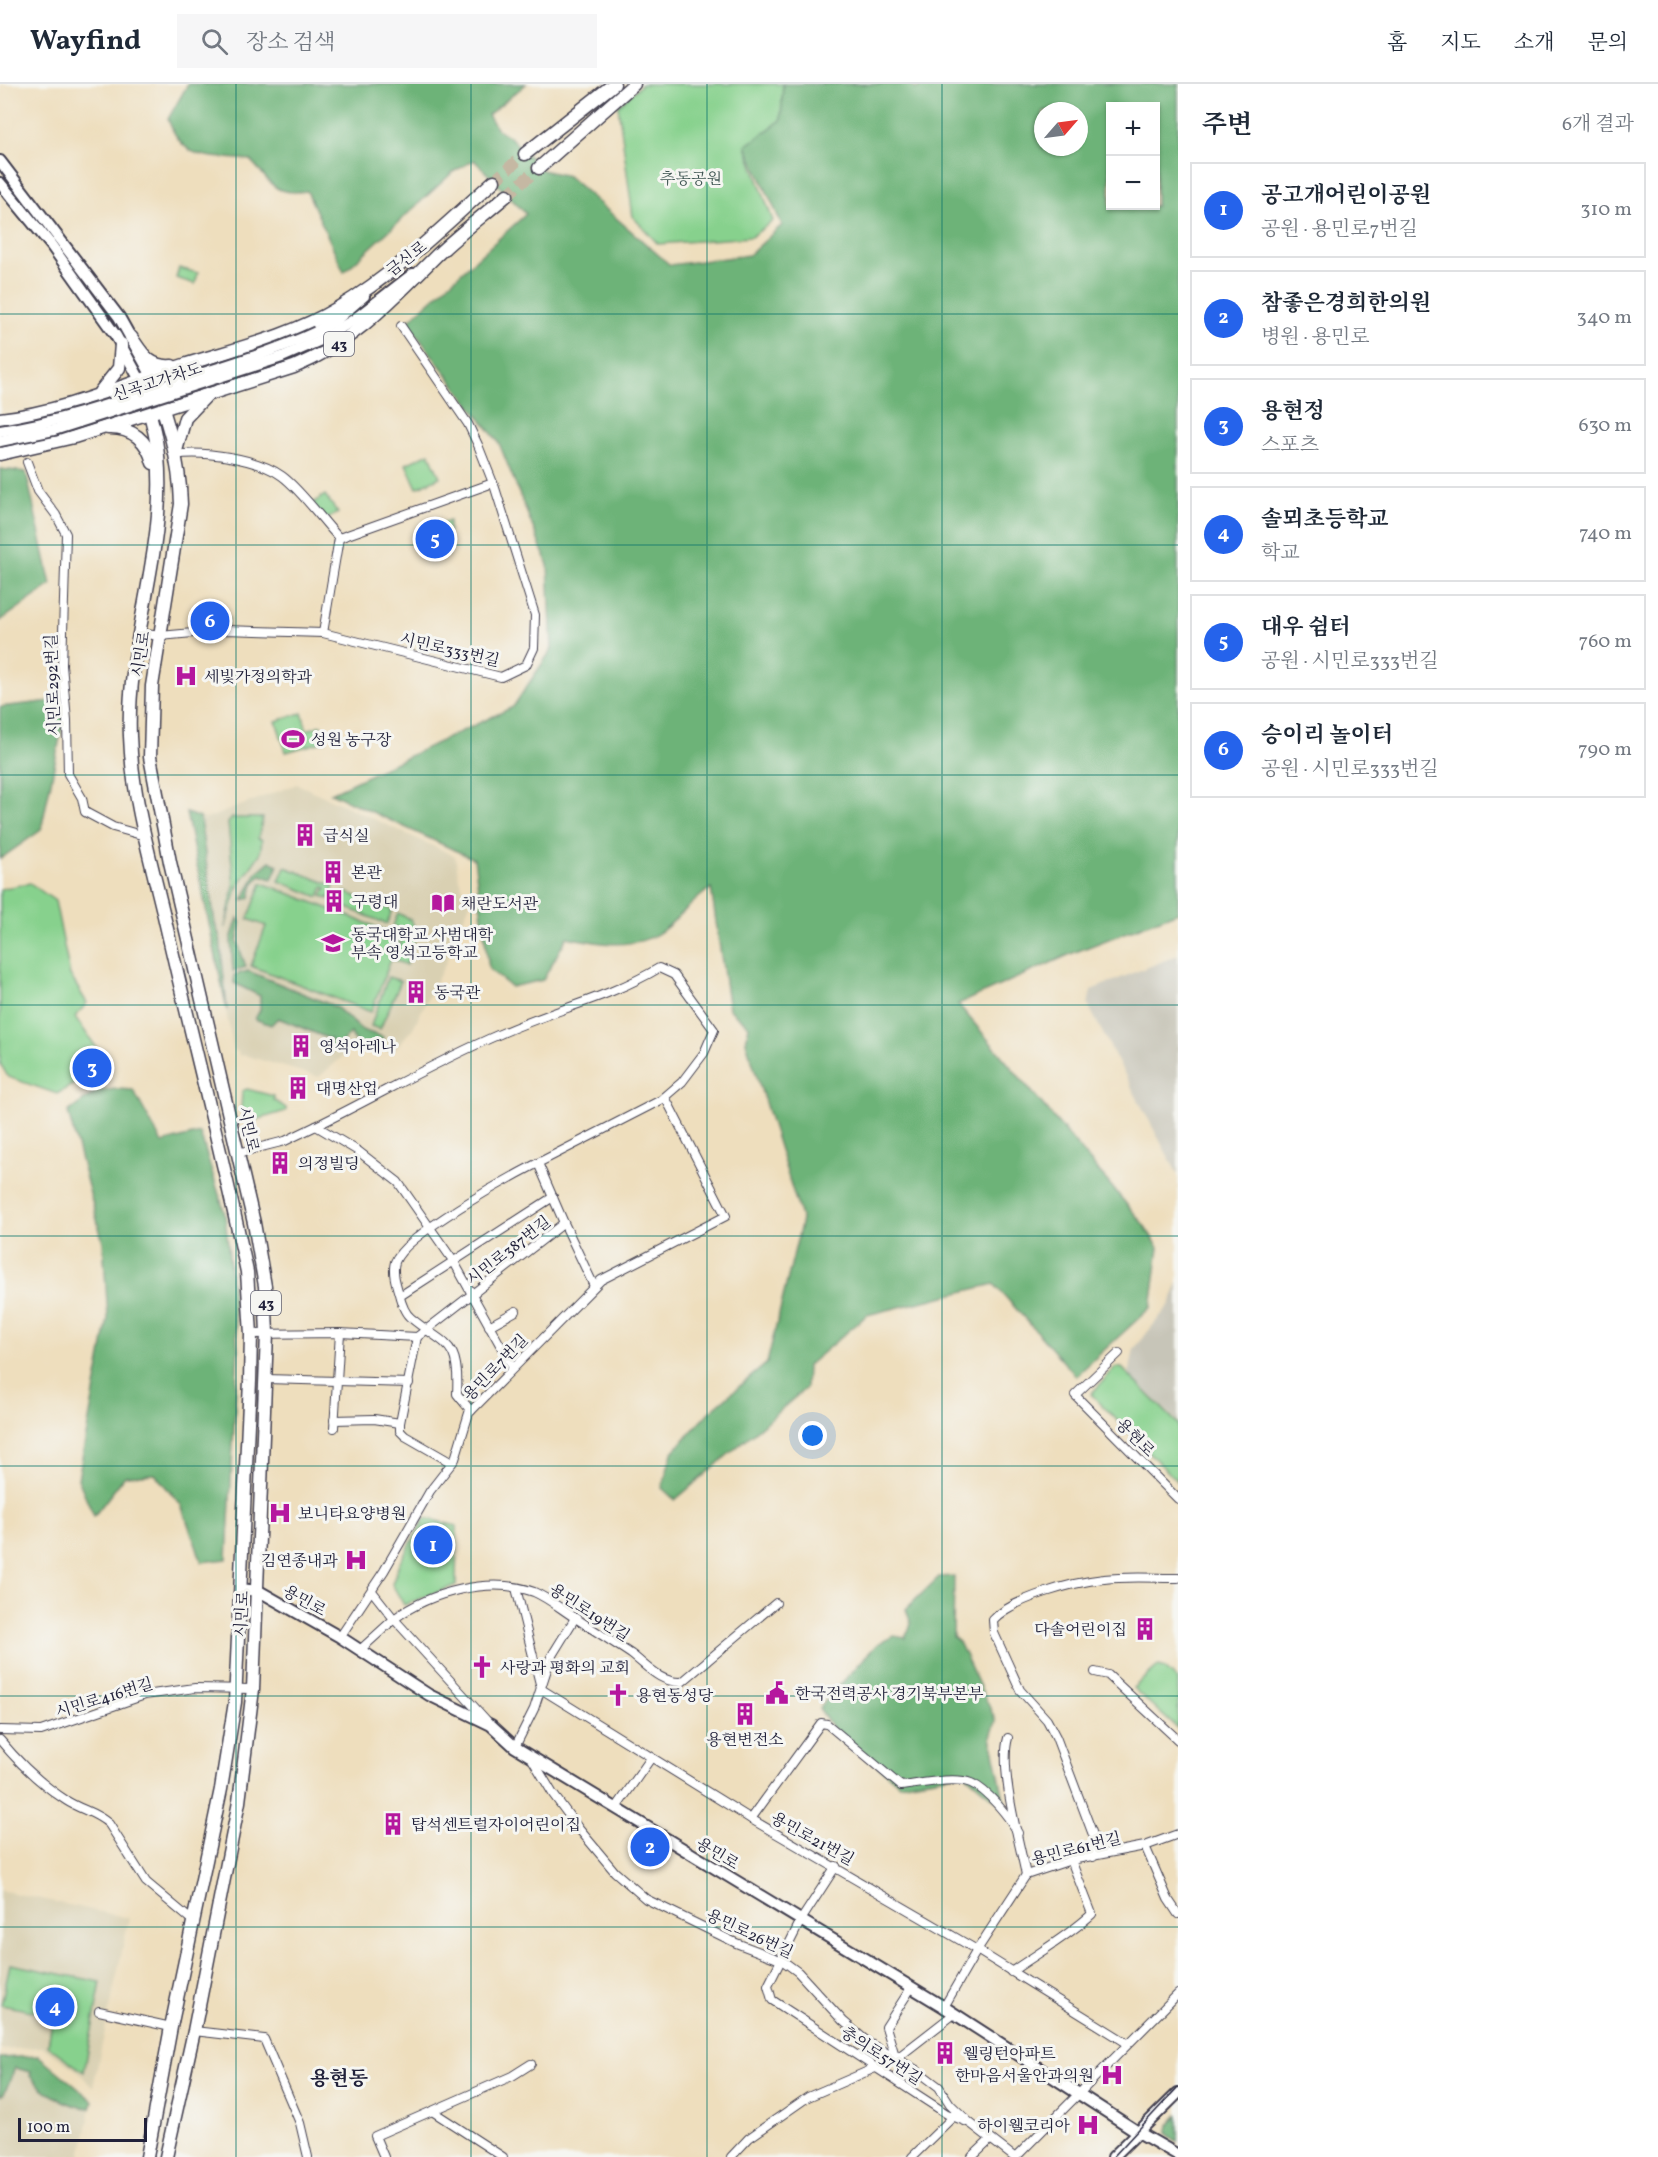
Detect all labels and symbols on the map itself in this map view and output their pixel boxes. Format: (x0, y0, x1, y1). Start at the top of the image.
north arrow (1034, 102, 1088, 156)
park label: 추동공원 (660, 169, 722, 191)
street label: 금신로 (382, 236, 433, 283)
road number: 43 (324, 332, 354, 356)
street label: 신곡고가차도 (110, 358, 206, 408)
pin: 5 (416, 516, 454, 562)
pin: 6 (190, 598, 230, 644)
street label: 시민로 (127, 629, 157, 679)
street label: 시민로333번길 (398, 629, 502, 673)
street label: 시민로292번길 (41, 633, 67, 737)
hospital icon: 세빛가정의학과 (173, 663, 199, 689)
place label: 세빛가정의학과 (204, 667, 313, 689)
sports icon: 성원 농구장 (280, 726, 306, 752)
place label: 성원 농구장 (311, 730, 392, 752)
building icon: 급식실 (292, 822, 318, 848)
place label: 급식실 (323, 826, 369, 848)
building icon: 본관 (320, 859, 346, 885)
place label: 본관 (351, 863, 382, 885)
building icon: 구령대 (321, 888, 347, 914)
library icon: 채란도서관 (430, 890, 456, 916)
place label: 구령대 (352, 892, 398, 914)
place label: 채란도서관 (461, 894, 539, 916)
place label: 동국대학교 사범대학 부속 영석고등학교 (351, 925, 494, 965)
school or university icon: 동국대학교 사범대학 부속 영석고등학교 (320, 930, 346, 956)
building icon: 동국관 (403, 979, 429, 1005)
place label: 동국관 (434, 983, 481, 1005)
building icon: 영석아레나 (288, 1033, 314, 1059)
place label: 영석아레나 (319, 1037, 397, 1059)
pin: 3 (72, 1046, 112, 1090)
building icon: 대명산업 (285, 1075, 311, 1101)
place label: 대명산업 (316, 1079, 378, 1101)
street label: 시민로 (231, 1104, 263, 1155)
building icon: 의정빌딩 (267, 1150, 293, 1176)
place label: 의정빌딩 (298, 1154, 360, 1176)
street label: 시민로387번길 (463, 1212, 556, 1291)
road number: 43 (251, 1291, 281, 1315)
street label: 용민로7번길 (459, 1330, 534, 1407)
street label: 용현로 (1110, 1414, 1159, 1463)
your location (798, 1421, 827, 1450)
hospital icon: 보니타요양병원 (267, 1500, 293, 1526)
place label: 보니타요양병원 (298, 1504, 406, 1526)
pin: 1 (414, 1522, 452, 1568)
hospital icon: 김연종내과 (343, 1547, 369, 1573)
place label: 김연종내과 (261, 1551, 339, 1573)
street label: 용민로19번길 (544, 1579, 633, 1648)
street label: 용민로 (278, 1581, 330, 1623)
street label: 시민로 (231, 1590, 255, 1638)
building icon: 다솔어린이집 (1132, 1616, 1158, 1642)
place label: 다솔어린이집 (1034, 1620, 1127, 1642)
church icon: 사랑과 평화의 교회 (469, 1654, 495, 1680)
place label: 사랑과 평화의 교회 (500, 1658, 630, 1680)
street label: 시민로416번길 (53, 1674, 156, 1724)
public building icon: 한국전력공사 경기북부본부 (764, 1680, 790, 1706)
church icon: 용현동성당 (605, 1682, 631, 1708)
place label: 한국전력공사 경기북부본부 (795, 1684, 984, 1706)
place label: 용현동성당 (636, 1686, 714, 1708)
building icon: 용현변전소 (732, 1701, 758, 1727)
place label: 용현변전소 (706, 1730, 784, 1752)
street label: 용민로21번길 (766, 1808, 858, 1872)
building icon: 탑석센트럴자이어린이집 (380, 1811, 406, 1837)
place label: 탑석센트럴자이어린이집 (411, 1815, 581, 1837)
pin: 2 (630, 1824, 670, 1870)
street label: 용민로61번길 (1029, 1828, 1124, 1872)
street label: 용민로 (691, 1833, 743, 1876)
street label: 용민로26번길 (702, 1905, 796, 1965)
pin: 4 (36, 1984, 74, 2030)
street label: 충의로57번길 (836, 2022, 926, 2091)
building icon: 웰링턴아파트 (932, 2040, 958, 2066)
place label: 웰링턴아파트 (963, 2044, 1056, 2066)
hospital icon: 한마음서울안과의원 (1099, 2062, 1125, 2088)
district label: 용현동 (310, 2066, 369, 2094)
place label: 한마음서울안과의원 (955, 2066, 1094, 2088)
hospital icon: 하이웰코리아 (1075, 2112, 1101, 2138)
scale bar (18, 2115, 147, 2142)
place label: 하이웰코리아 (977, 2116, 1071, 2138)

